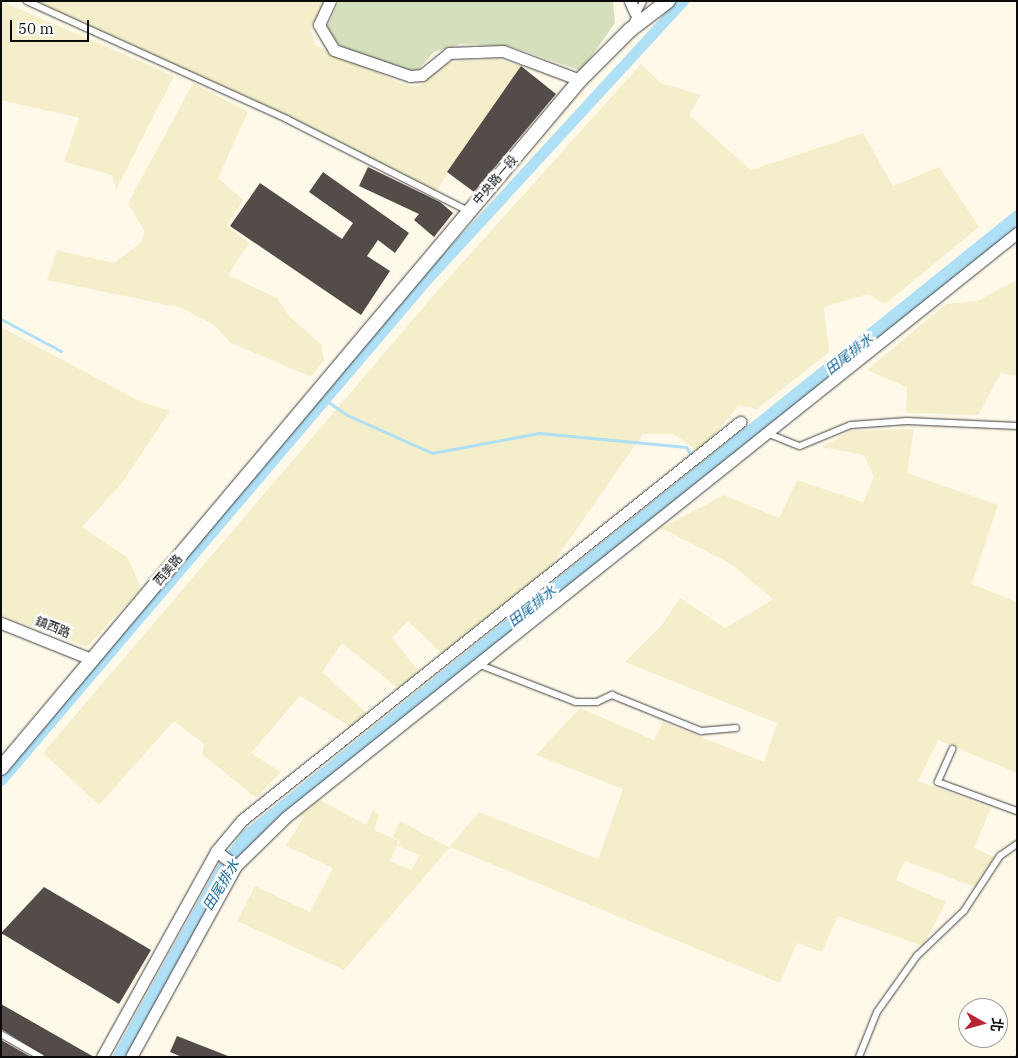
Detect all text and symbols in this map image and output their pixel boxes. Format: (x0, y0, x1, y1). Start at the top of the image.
scale bar (12, 10, 91, 42)
text: 50 m (18, 19, 54, 38)
street label: 中央路一段 (470, 153, 520, 207)
water label: 田尾排水 (822, 330, 876, 378)
street label: 西美路 (151, 552, 185, 588)
water label: 田尾排水 (505, 582, 559, 630)
street label: 鎮西路 (34, 614, 72, 640)
water label: 田尾排水 (199, 857, 243, 913)
north arrow (958, 998, 1008, 1048)
text: 北 (987, 1017, 1007, 1033)

